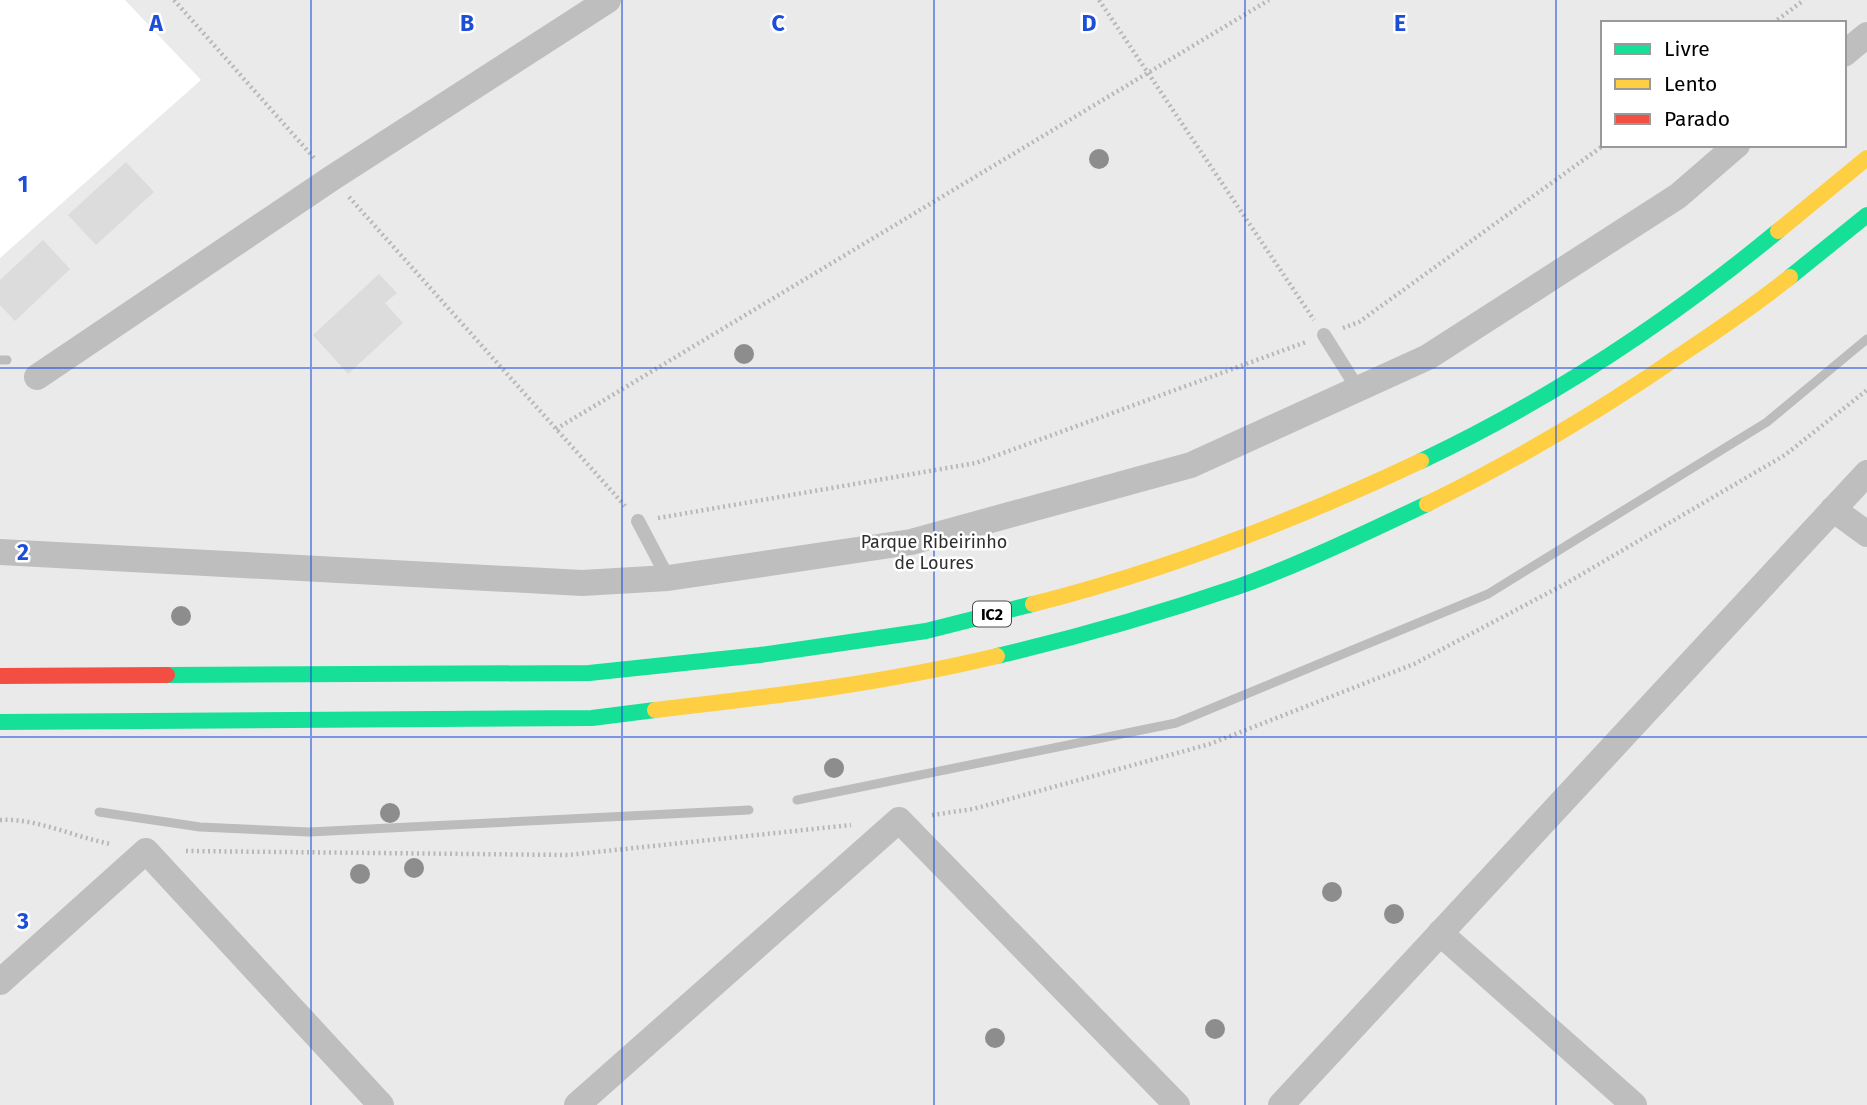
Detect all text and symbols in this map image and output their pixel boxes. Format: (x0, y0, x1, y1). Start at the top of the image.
text: A (148, 9, 163, 37)
text: B (460, 9, 474, 37)
text: C (771, 9, 785, 37)
text: D (1082, 9, 1097, 37)
text: E (1394, 9, 1406, 37)
legend (1601, 21, 1846, 147)
text: Livre (1664, 36, 1710, 62)
text: Lento (1664, 71, 1717, 97)
text: Parado (1664, 106, 1730, 132)
text: 1 (18, 170, 28, 198)
park label: Parque Ribeirinho de Loures (861, 531, 1007, 574)
text: 2 (17, 538, 29, 566)
road number: IC2 (973, 601, 1011, 626)
text: 3 (16, 907, 29, 935)

